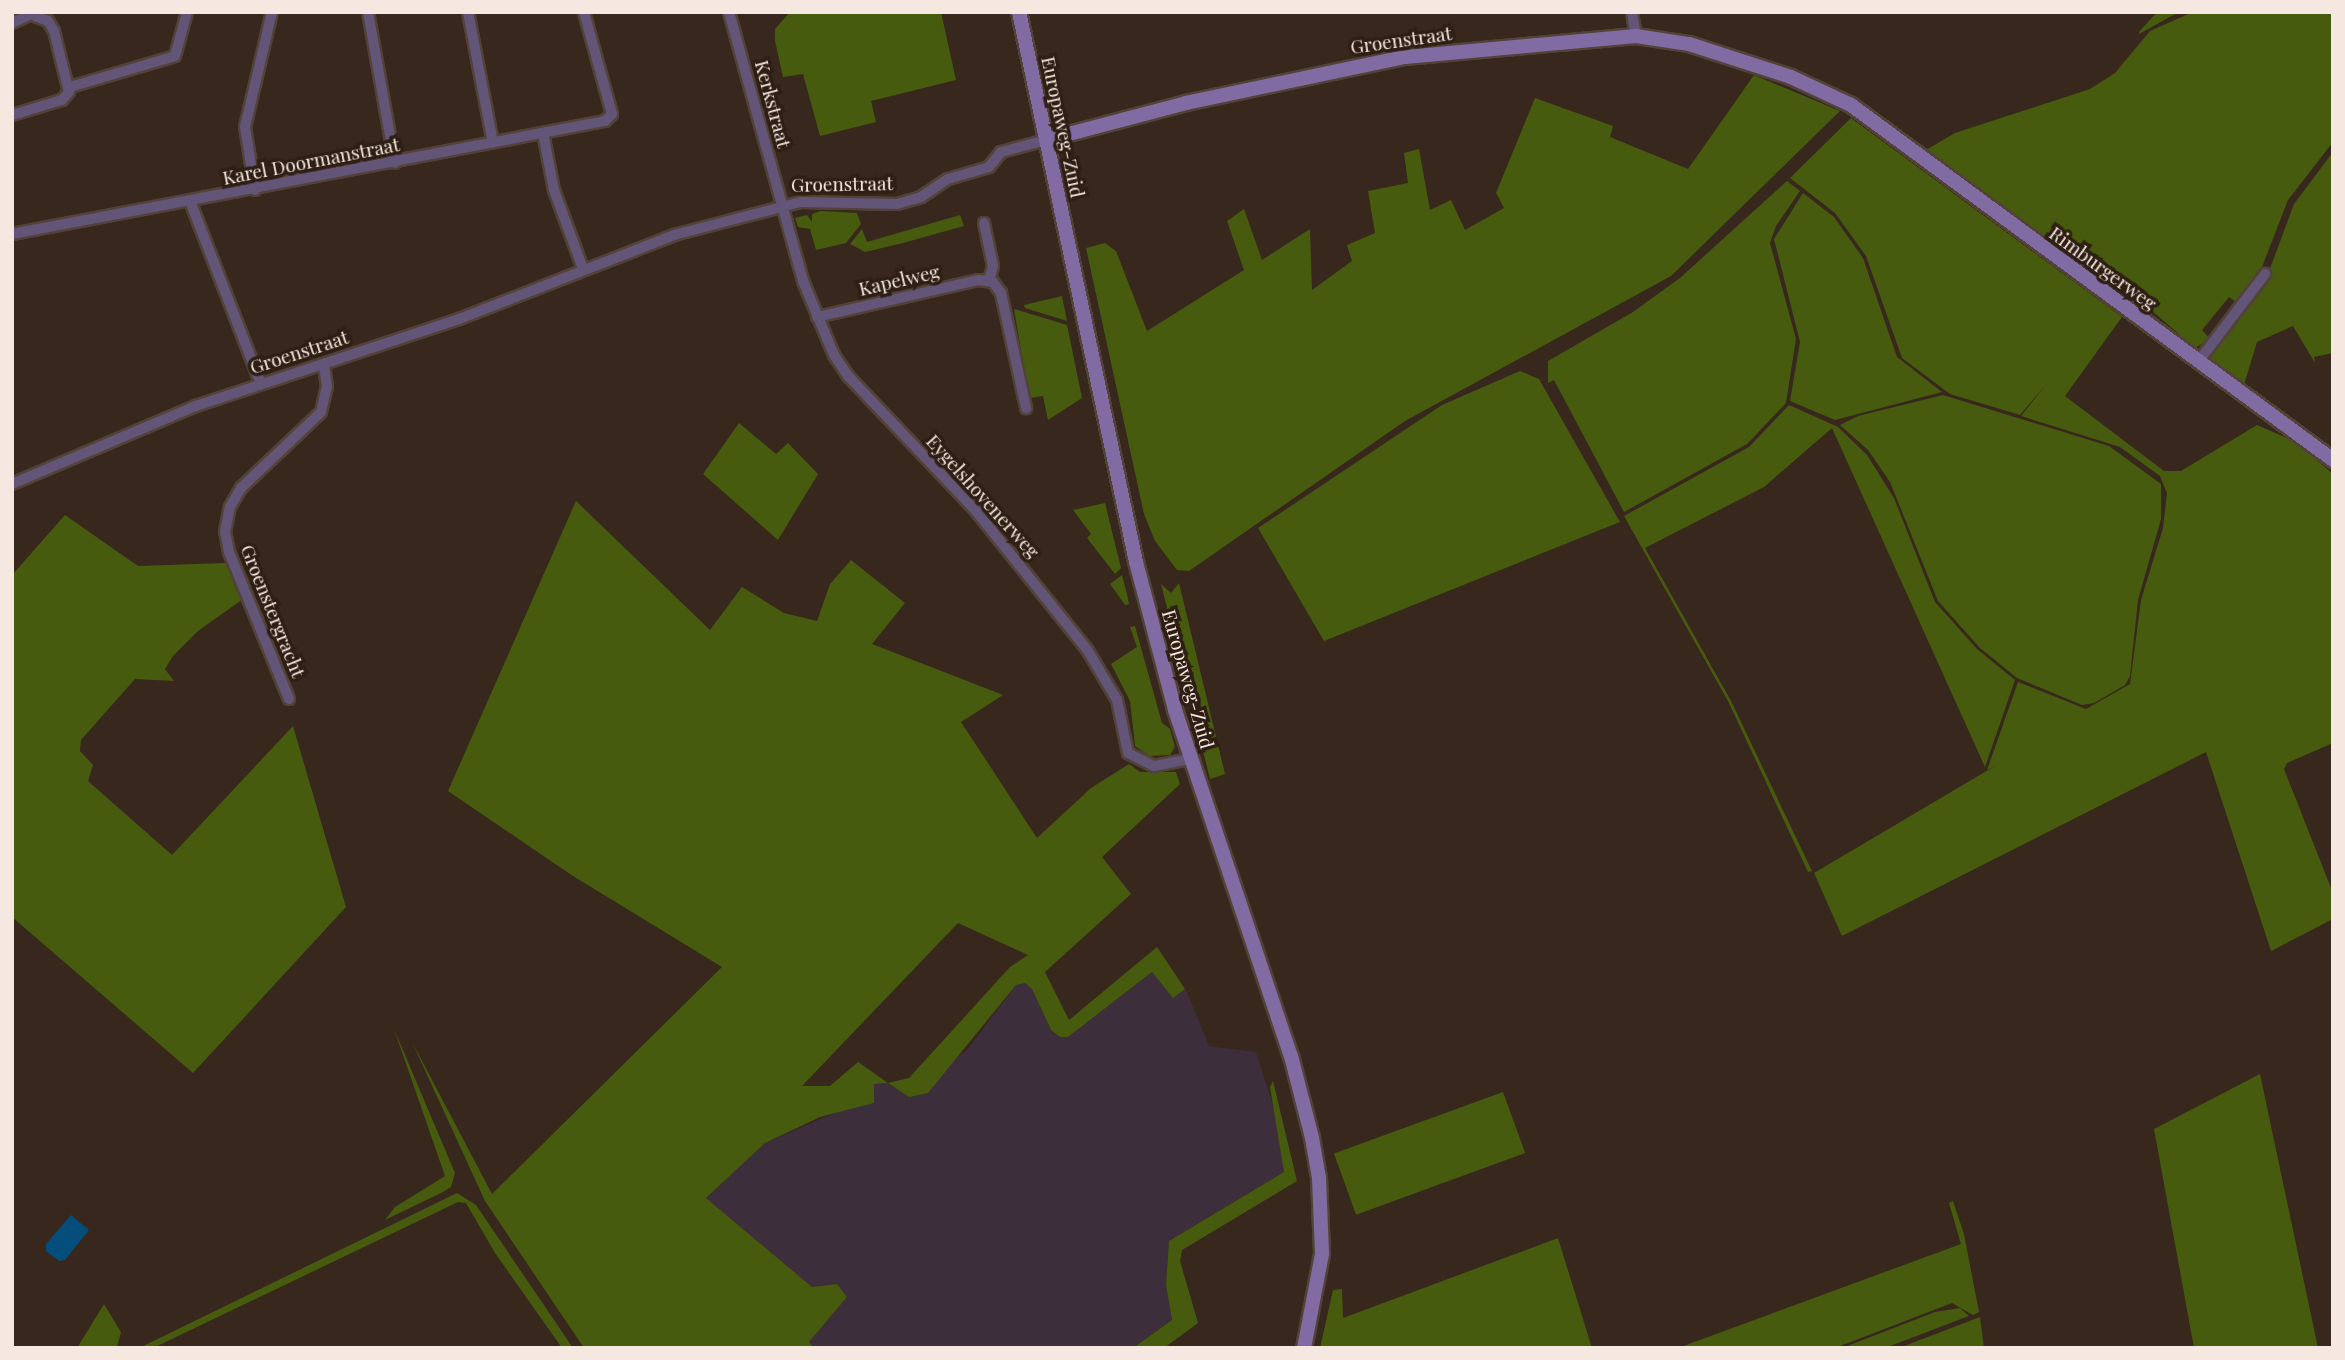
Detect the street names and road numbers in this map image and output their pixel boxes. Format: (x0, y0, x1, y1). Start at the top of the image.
street label: Groenstraat (1349, 22, 1453, 58)
street label: Europaweg-Zuid (1037, 54, 1089, 200)
street label: Kerkstraat (750, 58, 796, 150)
street label: Karel Doormanstraat (221, 133, 401, 189)
street label: Groenstraat (791, 172, 893, 196)
street label: Rimburgerweg (2045, 221, 2161, 315)
street label: Kapelweg (856, 260, 942, 300)
street label: Groenstraat (247, 325, 351, 379)
street label: Eygelshovenerweg (922, 430, 1044, 562)
street label: Groenstergracht (236, 541, 310, 681)
street label: Europaweg-Zuid (1157, 607, 1219, 751)

